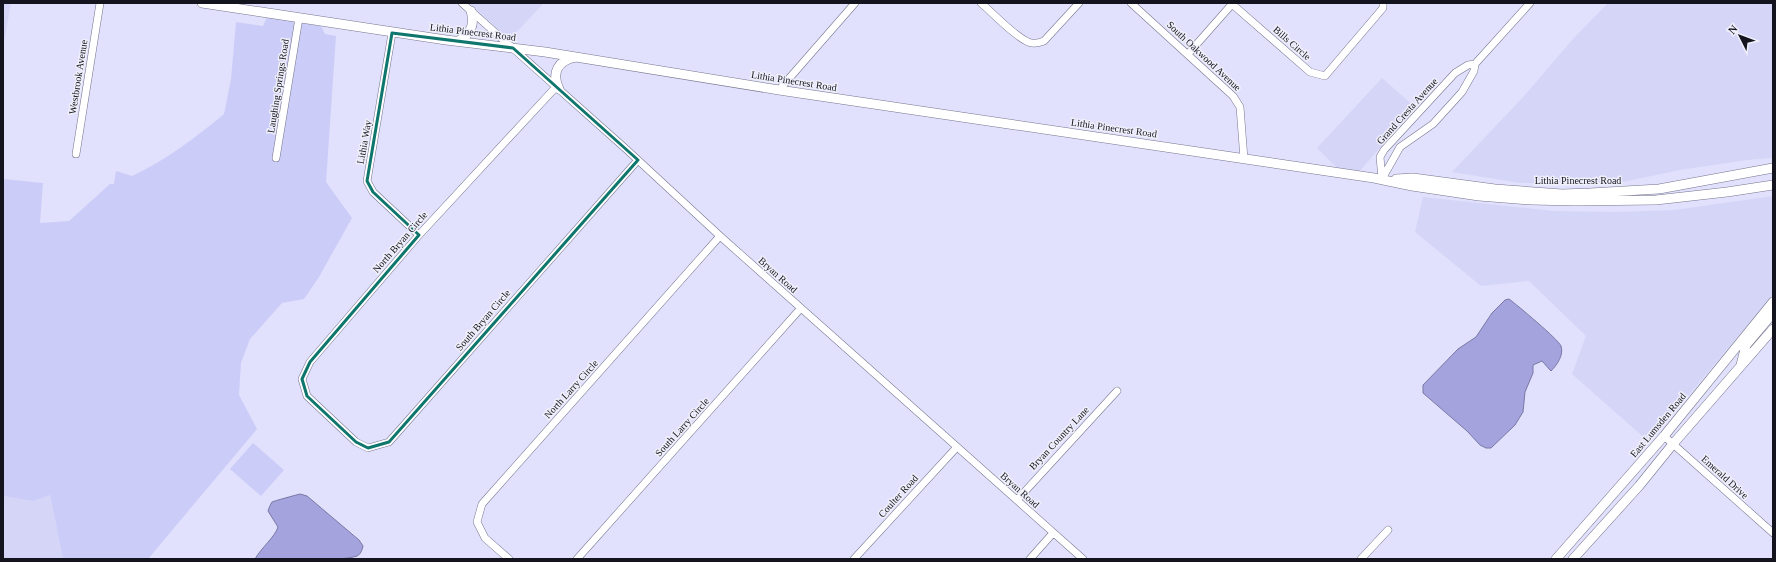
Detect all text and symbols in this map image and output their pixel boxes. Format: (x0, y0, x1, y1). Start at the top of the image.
north arrow (1720, 16, 1760, 56)
street label: South Oakwood Avenue (1165, 19, 1244, 93)
street label: Lithia Pinecrest Road (429, 21, 517, 43)
text: N (1725, 22, 1740, 36)
street label: Bills Circle (1271, 24, 1313, 63)
street label: Westbrook Avenue (67, 38, 89, 115)
street label: Laughing Springs Road (265, 38, 291, 134)
street label: Lithia Pinecrest Road (750, 69, 838, 93)
street label: Grand Cresta Avenue (1374, 75, 1440, 146)
street label: Lithia Pinecrest Road (1070, 117, 1158, 139)
street label: Lithia Way (355, 119, 373, 165)
street label: Lithia Pinecrest Road (1535, 175, 1621, 186)
street label: North Bryan Circle (371, 209, 430, 275)
street label: Bryan Road (756, 255, 800, 295)
street label: South Bryan Circle (454, 287, 513, 353)
street label: North Larry Circle (542, 357, 601, 421)
street label: East Lumsden Road (1628, 391, 1688, 459)
street label: South Larry Circle (653, 395, 712, 459)
street label: Bryan Country Lane (1027, 404, 1091, 472)
street label: Emerald Drive (1699, 453, 1751, 501)
street label: Bryan Road (998, 470, 1042, 510)
street label: Coulter Road (876, 472, 920, 520)

